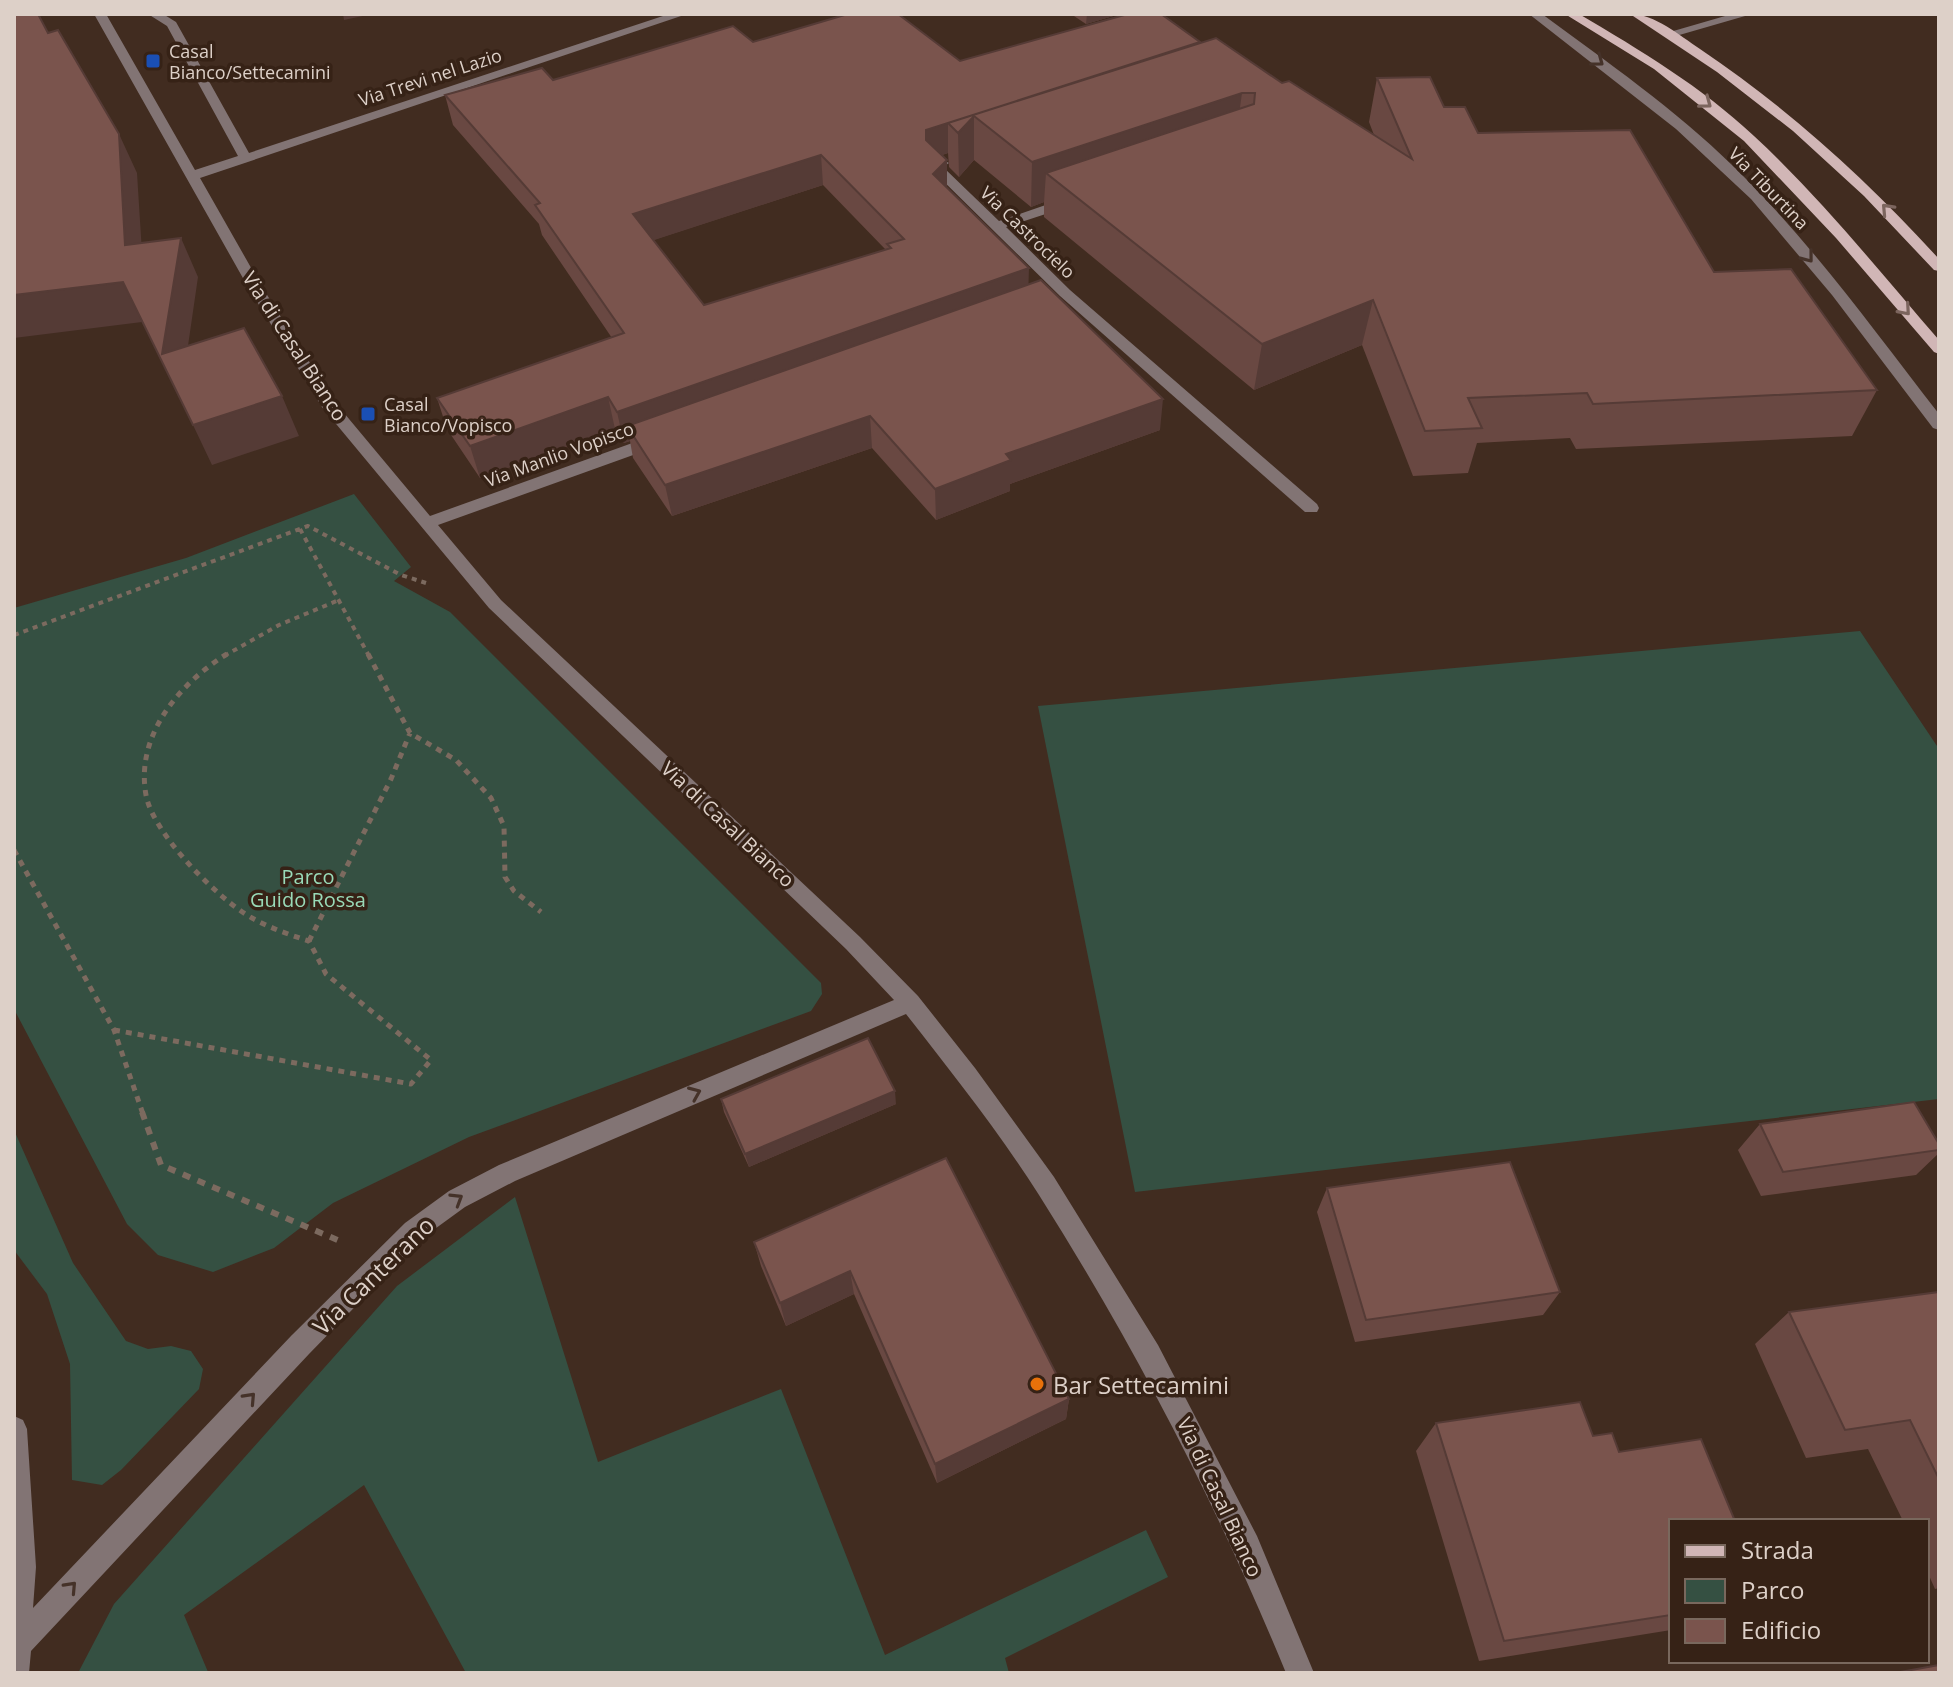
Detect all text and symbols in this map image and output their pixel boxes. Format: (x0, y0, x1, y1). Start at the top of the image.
place label: Casal Bianco/Settecamini (169, 39, 331, 84)
street label: Via Trevi nel Lazio (355, 43, 505, 111)
one-way arrow (1589, 51, 1603, 66)
marker: Casal Bianco/Settecamini (144, 52, 162, 70)
one-way arrow (1697, 93, 1712, 107)
street label: Via Tiburtina (1724, 142, 1814, 234)
street label: Via Castrocielo (975, 181, 1081, 283)
one-way arrow (1882, 204, 1896, 219)
one-way arrow (1798, 248, 1812, 263)
street label: Via di Casal Bianco (236, 266, 354, 426)
one-way arrow (1896, 300, 1910, 315)
place label: Casal Bianco/Vopisco (384, 392, 512, 437)
marker: Casal Bianco/Vopisco (359, 405, 377, 423)
street label: Via Manlio Vopisco (481, 416, 637, 492)
street label: Via di Casal Bianco (655, 755, 801, 893)
park label: Parco Guido Rossa (250, 863, 366, 913)
one-way arrow (686, 1087, 701, 1103)
one-way arrow (449, 1194, 463, 1209)
street label: Via Canterano (305, 1208, 441, 1342)
place label: Bar Settecamini (1053, 1368, 1229, 1401)
marker: Bar Settecamini (1028, 1375, 1046, 1393)
one-way arrow (241, 1393, 255, 1407)
street label: Via di Casal Bianco (1171, 1413, 1269, 1581)
legend (1669, 1519, 1929, 1663)
text: Strada (1741, 1533, 1814, 1566)
text: Parco (1741, 1573, 1805, 1606)
one-way arrow (62, 1582, 77, 1596)
text: Edificio (1741, 1613, 1821, 1646)

